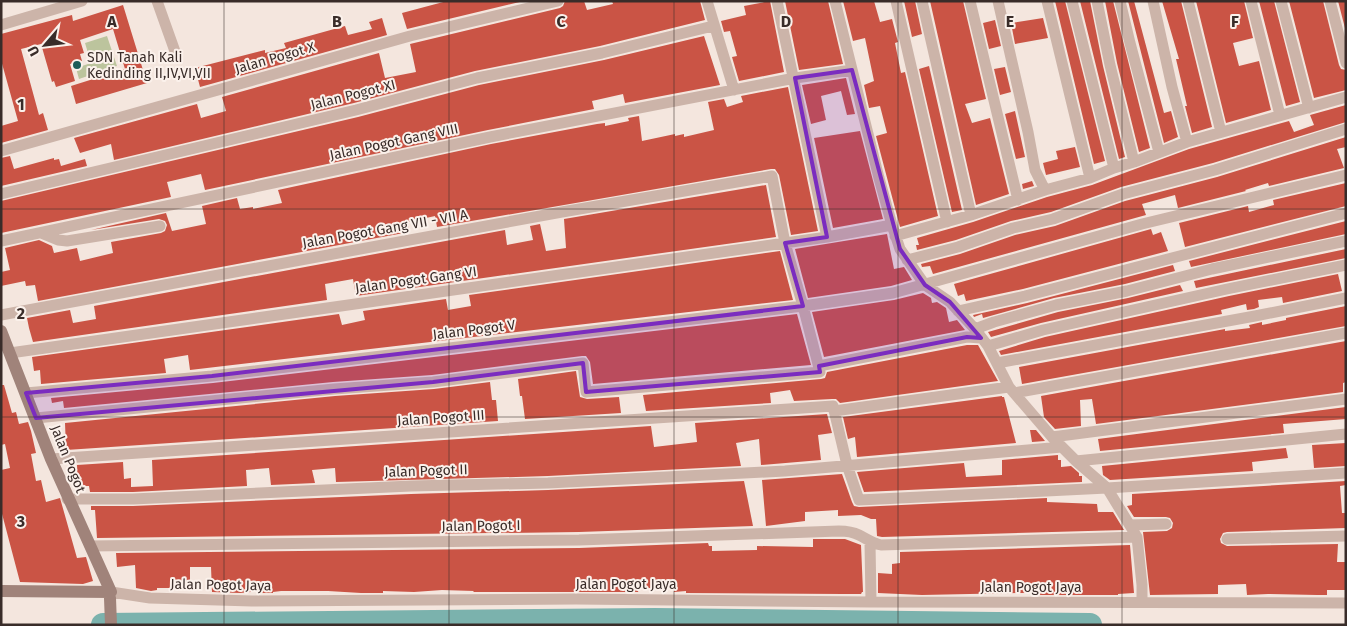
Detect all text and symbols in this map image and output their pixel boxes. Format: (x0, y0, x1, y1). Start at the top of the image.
text: A (106, 12, 117, 31)
text: B (332, 12, 342, 31)
text: C (556, 12, 566, 31)
text: D (781, 12, 791, 31)
text: E (1006, 12, 1014, 31)
text: F (1231, 12, 1239, 31)
north arrow (20, 20, 70, 70)
street label: Jalan Pogot X (233, 38, 318, 78)
text: U (24, 43, 44, 59)
place label: SDN Tanah Kali Kedinding II,IV,VI,VII (87, 49, 211, 82)
marker: SDN Tanah Kali Kedinding II,IV,VI,VII (71, 59, 83, 71)
street label: Jalan Pogot XI (309, 76, 397, 114)
text: 1 (17, 95, 25, 114)
street label: Jalan Pogot Gang VIII (328, 120, 460, 164)
street label: Jalan Pogot Gang VII - VII A (301, 206, 469, 252)
street label: Jalan Pogot Gang VI (354, 263, 478, 297)
text: 2 (17, 304, 25, 323)
street label: Jalan Pogot V (432, 316, 516, 343)
street label: Jalan Pogot III (397, 406, 485, 430)
street label: Jalan Pogot (47, 423, 90, 496)
street label: Jalan Pogot II (384, 461, 468, 481)
text: 3 (16, 512, 25, 531)
street label: Jalan Pogot I (441, 517, 521, 535)
street label: Jalan Pogot Jaya (170, 576, 272, 594)
street label: Jalan Pogot Jaya (575, 576, 677, 593)
street label: Jalan Pogot Jaya (980, 579, 1082, 596)

